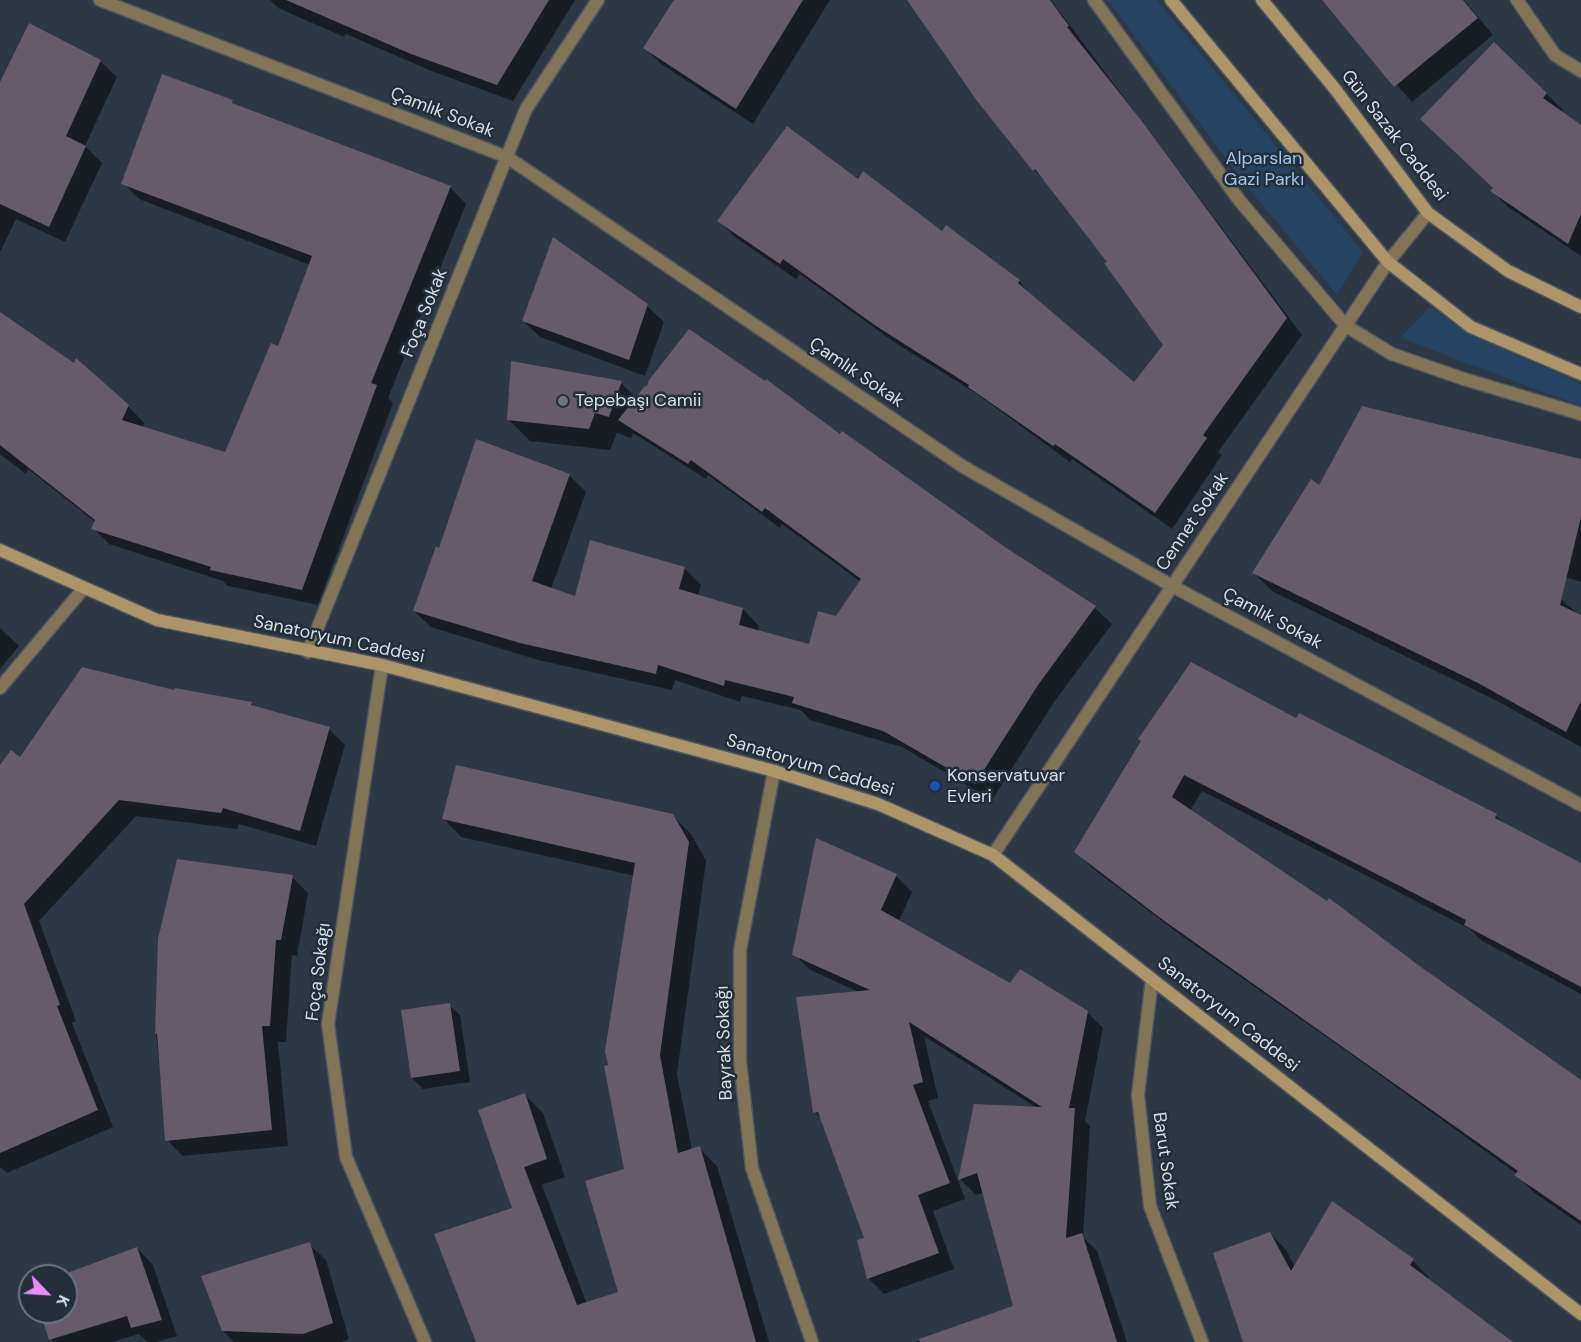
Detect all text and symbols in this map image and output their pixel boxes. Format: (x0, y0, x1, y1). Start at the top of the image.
street label: Gün Sazak Caddesi (1336, 66, 1452, 206)
street label: Çamlık Sokak (387, 83, 497, 143)
park label: Alparslan Gazi Parkı (1224, 148, 1304, 190)
street label: Foça Sokak (397, 265, 453, 361)
street label: Çamlık Sokak (805, 333, 907, 413)
place label: Tepebaşı Camii (575, 390, 701, 412)
marker: Tepebaşı Camii (556, 394, 570, 408)
street label: Cennet Sokak (1152, 468, 1234, 576)
street label: Çamlık Sokak (1219, 584, 1325, 654)
street label: Sanatoryum Caddesi (252, 611, 426, 669)
street label: Sanatoryum Caddesi (724, 730, 896, 802)
place label: Konservatuvar Evleri (947, 765, 1065, 808)
marker: Konservatuvar Evleri (928, 779, 942, 793)
street label: Foça Sokağı (302, 922, 336, 1022)
street label: Sanatoryum Caddesi (1153, 953, 1303, 1077)
street label: Bayrak Sokağı (712, 985, 738, 1101)
street label: Barut Sokak (1147, 1111, 1183, 1211)
north arrow (18, 1264, 78, 1324)
text: K (51, 1292, 75, 1310)

